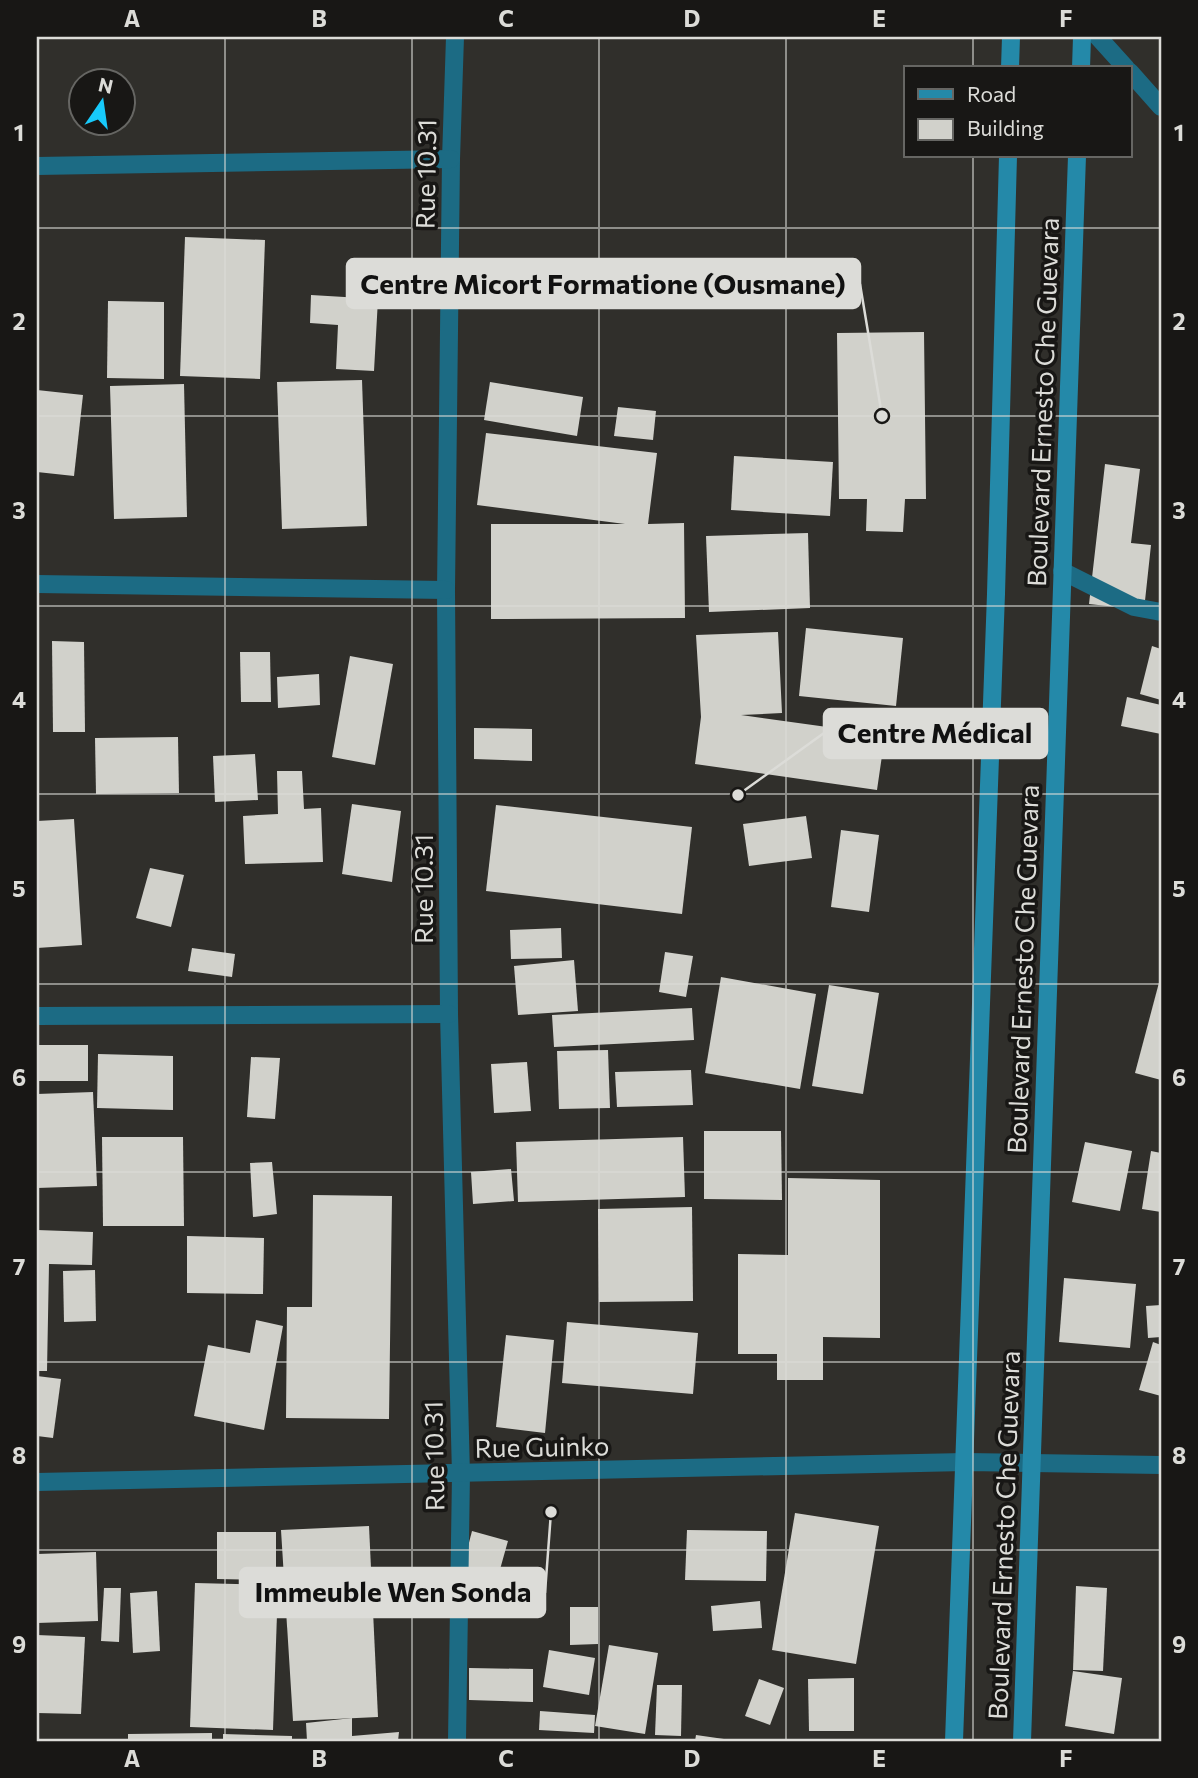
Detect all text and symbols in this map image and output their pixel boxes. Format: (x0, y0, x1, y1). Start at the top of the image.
text: A (124, 4, 141, 32)
text: B (311, 4, 327, 32)
text: C (498, 4, 514, 32)
text: D (684, 4, 701, 32)
text: E (872, 4, 886, 32)
text: F (1059, 4, 1073, 32)
north arrow (66, 66, 136, 136)
legend (904, 66, 1132, 158)
text: N (96, 72, 115, 98)
text: Road (967, 81, 1016, 106)
text: Building (967, 115, 1044, 140)
text: 1 (14, 118, 24, 146)
text: 1 (1174, 118, 1184, 146)
street label: Rue 10.31 (409, 119, 441, 229)
street label: Boulevard Ernesto Che Guevara (1020, 217, 1064, 587)
callout: Centre Micort Formatione (Ousmane) (347, 259, 860, 308)
text: Centre Micort Formatione (Ousmane) (360, 266, 846, 300)
text: 2 (12, 307, 26, 335)
text: 2 (1172, 307, 1186, 335)
text: 3 (12, 496, 26, 524)
text: 3 (1172, 496, 1186, 524)
text: 4 (12, 685, 26, 713)
text: 4 (1172, 685, 1186, 713)
callout: Centre Médical (824, 709, 1047, 758)
text: Centre Médical (838, 715, 1032, 749)
street label: Boulevard Ernesto Che Guevara (1000, 784, 1044, 1154)
street label: Rue 10.31 (407, 834, 438, 944)
text: 5 (12, 874, 26, 902)
text: 5 (1172, 874, 1186, 902)
text: 6 (12, 1063, 26, 1091)
text: 6 (1172, 1063, 1186, 1091)
text: 7 (13, 1252, 25, 1280)
text: 7 (1173, 1252, 1185, 1280)
street label: Boulevard Ernesto Che Guevara (981, 1350, 1025, 1720)
street label: Rue 10.31 (417, 1401, 449, 1511)
street label: Rue Guinko (474, 1429, 610, 1463)
text: 8 (12, 1441, 26, 1469)
text: 8 (1172, 1441, 1186, 1469)
callout: Immeuble Wen Sonda (240, 1568, 545, 1617)
text: Immeuble Wen Sonda (254, 1574, 532, 1608)
text: 9 (12, 1630, 26, 1658)
text: 9 (1172, 1630, 1186, 1658)
text: A (124, 1744, 141, 1772)
text: B (311, 1744, 327, 1772)
text: C (498, 1744, 514, 1772)
text: D (684, 1744, 701, 1772)
text: E (872, 1744, 886, 1772)
text: F (1059, 1744, 1073, 1772)

